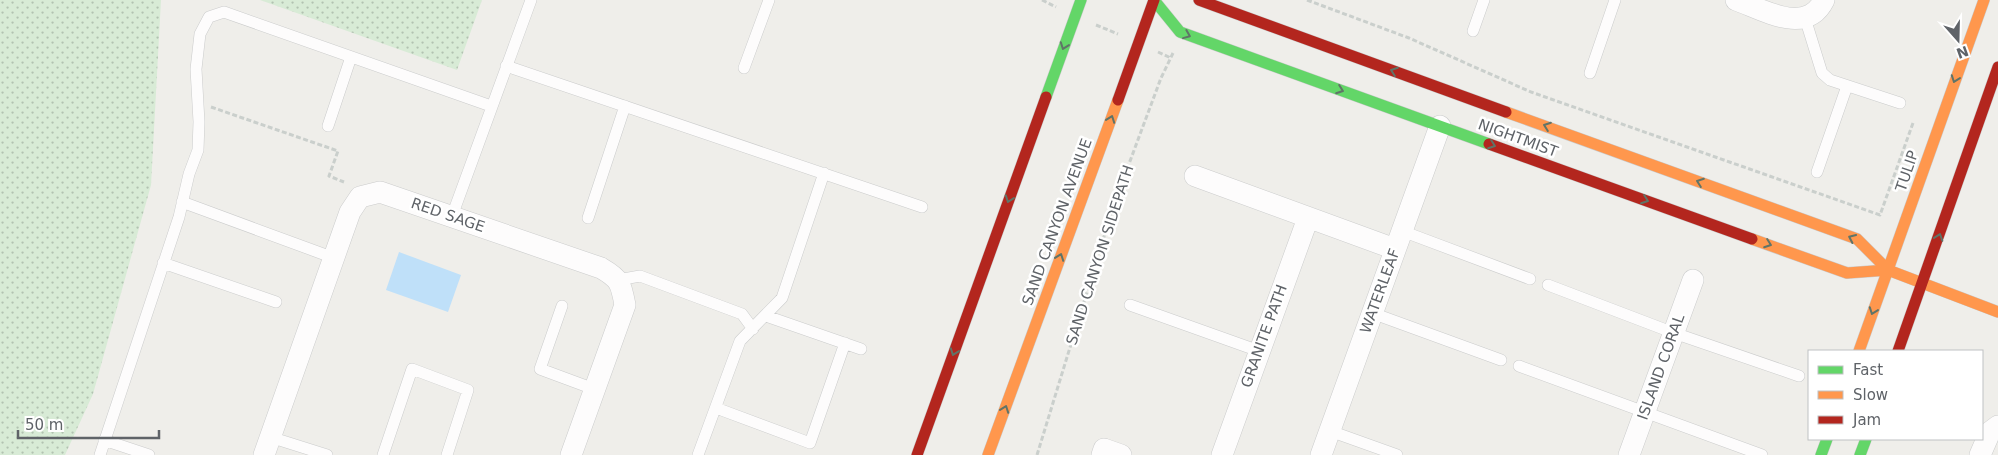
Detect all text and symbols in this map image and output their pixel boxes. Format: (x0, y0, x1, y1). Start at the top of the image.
north arrow (1933, 15, 1983, 65)
one-way arrow (1182, 28, 1191, 39)
one-way arrow (1060, 41, 1070, 50)
text: N (1954, 43, 1971, 62)
one-way arrow (1391, 67, 1399, 77)
one-way arrow (1951, 74, 1961, 83)
one-way arrow (1335, 84, 1343, 94)
one-way arrow (1105, 115, 1115, 123)
street label: NIGHTMIST (1476, 115, 1561, 161)
one-way arrow (1543, 122, 1552, 132)
street label: SAND CANYON AVENUE (1018, 136, 1096, 308)
one-way arrow (1488, 139, 1496, 149)
street label: TULIP (1891, 148, 1922, 195)
street label: SAND CANYON SIDEPATH (1062, 163, 1138, 347)
one-way arrow (1696, 177, 1705, 187)
street label: RED SAGE (409, 194, 487, 236)
one-way arrow (1005, 194, 1015, 203)
one-way arrow (1641, 194, 1649, 204)
one-way arrow (1848, 233, 1857, 244)
one-way arrow (1933, 233, 1943, 242)
one-way arrow (1763, 238, 1772, 248)
street label: WATERLEAF (1356, 246, 1404, 336)
one-way arrow (1054, 253, 1064, 261)
street label: GRANITE PATH (1237, 282, 1291, 390)
one-way arrow (1869, 306, 1879, 314)
street label: ISLAND CORAL (1634, 311, 1689, 422)
one-way arrow (950, 347, 960, 356)
legend (1808, 350, 1983, 440)
text: Fast (1853, 361, 1883, 379)
text: Slow (1853, 386, 1888, 404)
one-way arrow (999, 405, 1009, 414)
scale bar (18, 408, 159, 440)
text: Jam (1852, 411, 1881, 429)
text: 50 m (25, 416, 63, 434)

